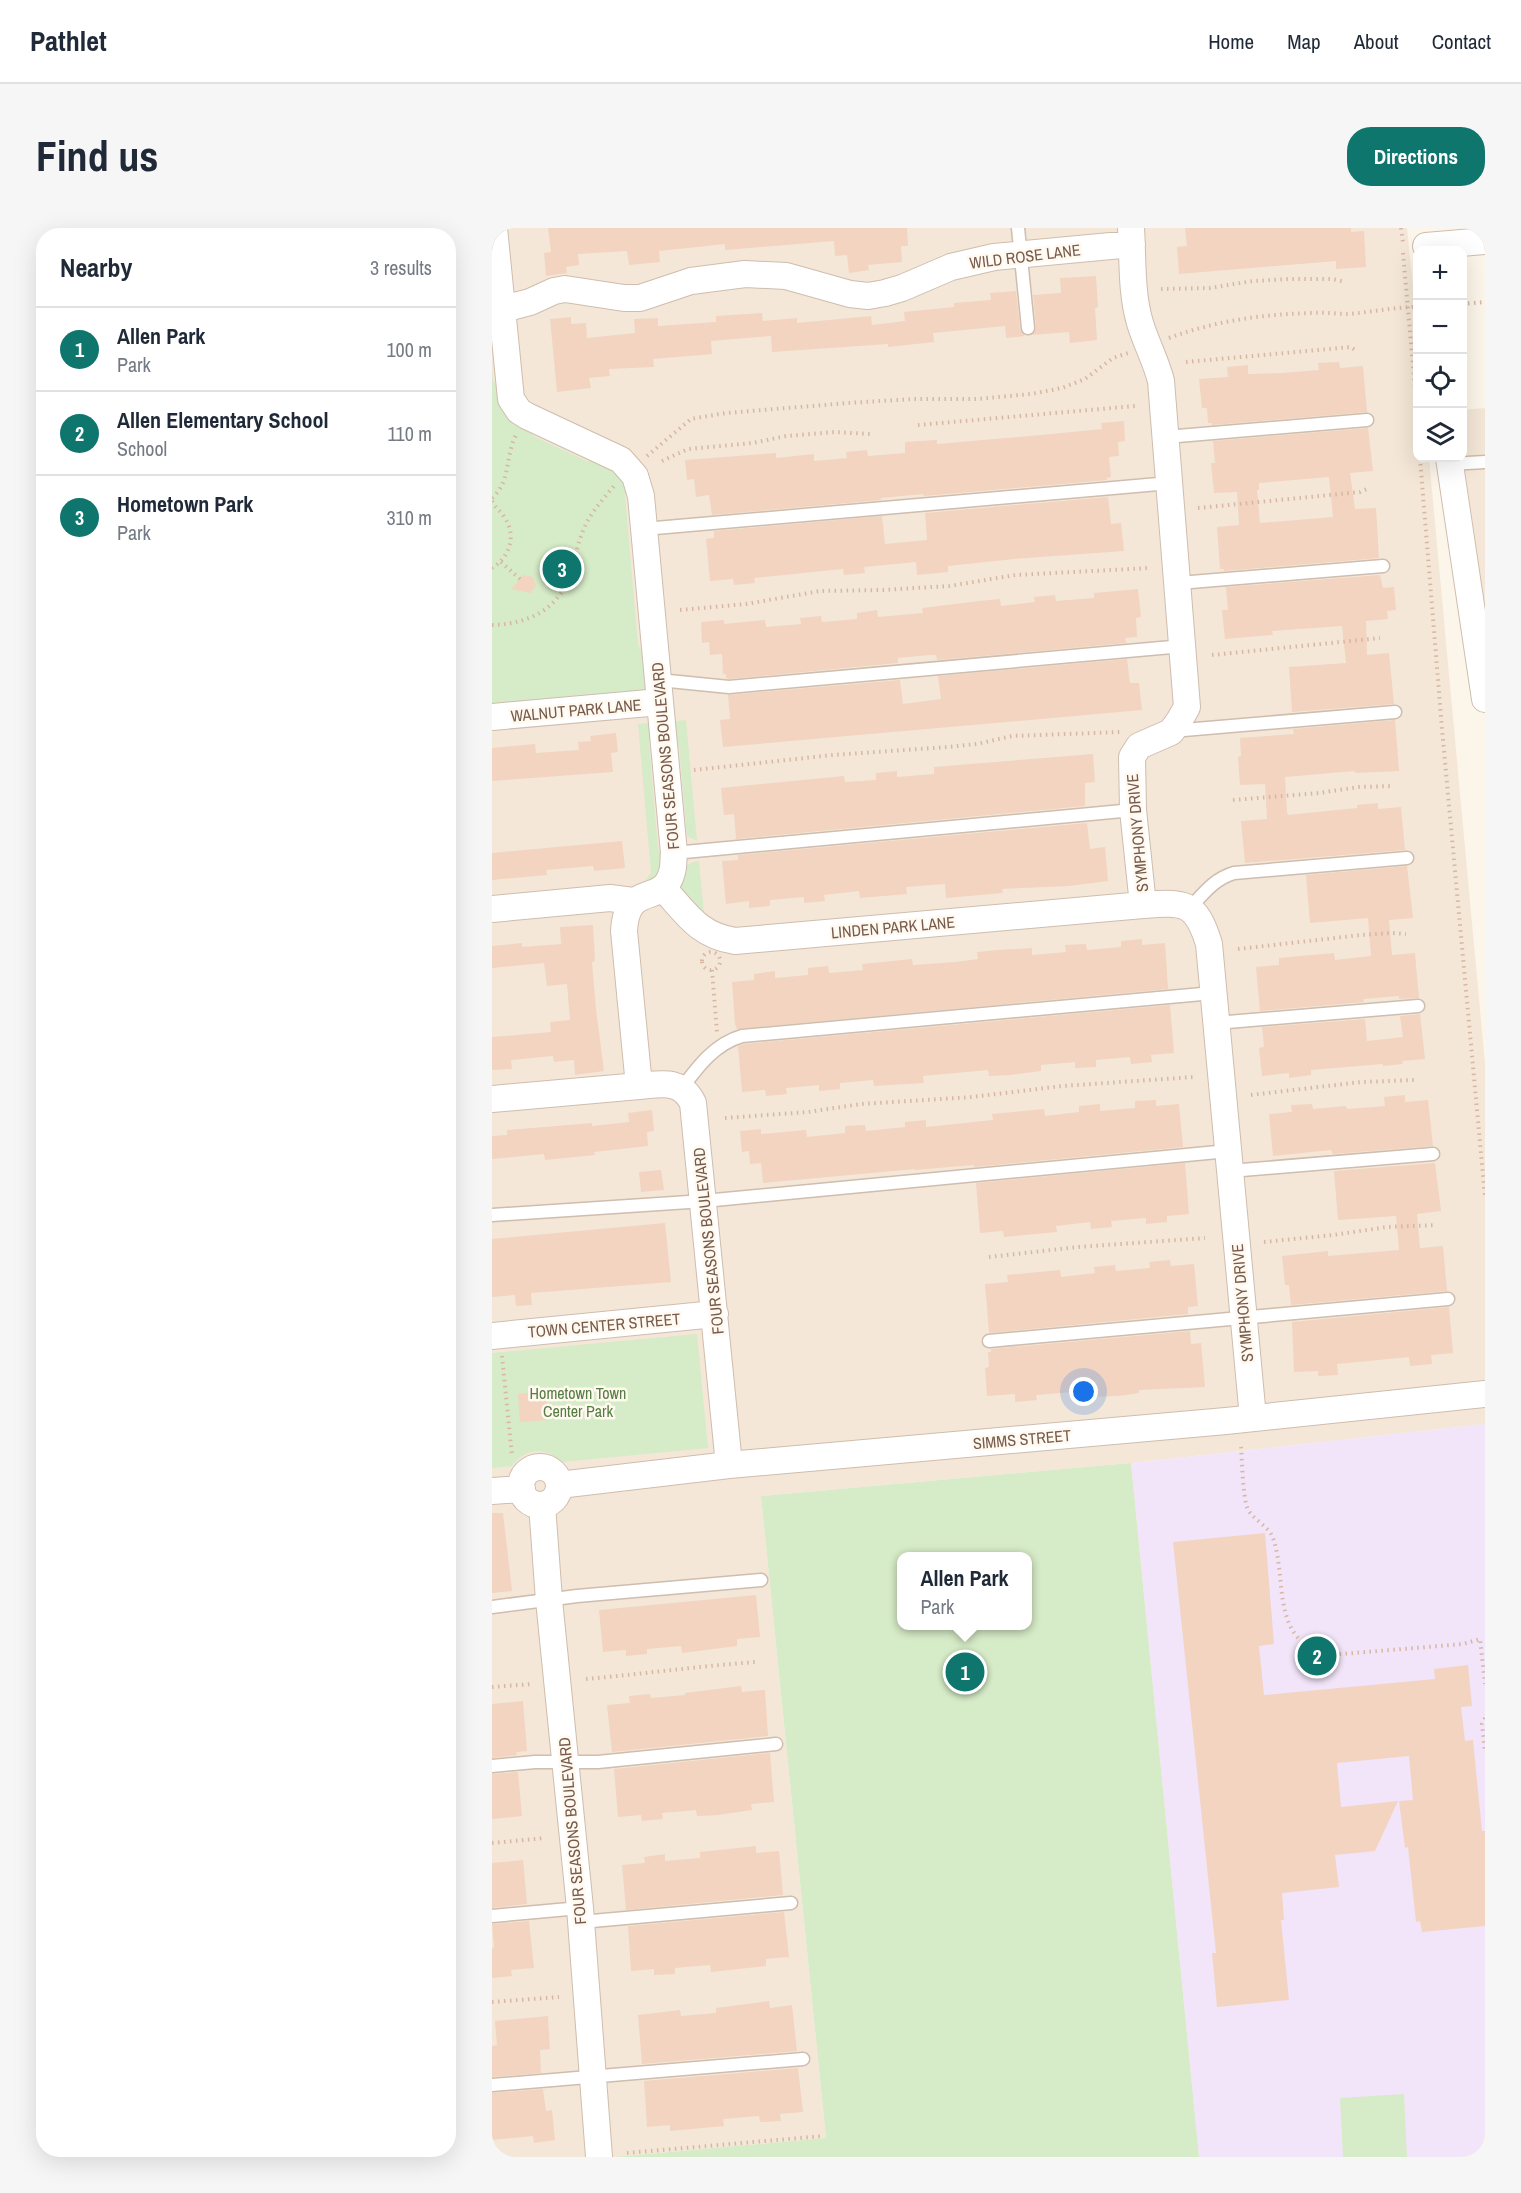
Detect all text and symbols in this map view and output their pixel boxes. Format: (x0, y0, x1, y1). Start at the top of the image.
text: Pathlet (30, 22, 107, 60)
text: Home (1208, 27, 1254, 56)
text: Map (1287, 27, 1321, 56)
text: About (1354, 27, 1399, 56)
text: Contact (1432, 27, 1491, 56)
button: Directions (1347, 127, 1485, 186)
text: Find us (36, 128, 158, 184)
street label: WILD ROSE LANE (968, 238, 1082, 274)
map controls (1413, 246, 1467, 462)
button: + (1413, 246, 1467, 300)
text: Nearby (60, 250, 132, 285)
text: 3 results (370, 254, 432, 281)
button: − (1413, 300, 1467, 354)
text: Allen Park (117, 321, 205, 351)
text: 1 (75, 336, 84, 363)
text: 100 m (386, 336, 432, 363)
text: Park (117, 351, 151, 378)
button: locate (1413, 354, 1467, 408)
text: Allen Elementary School (117, 405, 329, 435)
button: layers (1413, 408, 1467, 462)
text: 2 (75, 420, 84, 447)
text: 110 m (388, 420, 432, 447)
text: School (117, 435, 167, 462)
text: Hometown Park (117, 489, 253, 519)
text: 3 (75, 504, 84, 531)
text: 310 m (386, 504, 432, 531)
text: Park (117, 519, 151, 546)
pin: 3 (542, 546, 582, 592)
street label: FOUR SEASONS BOULEVARD (646, 661, 684, 851)
street label: WALNUT PARK LANE (510, 693, 642, 727)
street label: SYMPHONY DRIVE (1121, 773, 1153, 893)
street label: LINDEN PARK LANE (830, 911, 956, 943)
street label: FOUR SEASONS BOULEVARD (687, 1146, 729, 1336)
street label: SYMPHONY DRIVE (1226, 1243, 1258, 1363)
street label: TOWN CENTER STREET (527, 1307, 681, 1343)
your location (1069, 1377, 1098, 1406)
park label: Hometown Town Center Park (530, 1382, 626, 1422)
street label: SIMMS STREET (972, 1424, 1072, 1454)
popup (897, 1552, 1032, 1630)
text: Allen Park (920, 1563, 1009, 1593)
text: Park (920, 1593, 954, 1620)
pin: 2 (1298, 1634, 1336, 1678)
pin: 1 (946, 1650, 984, 1694)
street label: FOUR SEASONS BOULEVARD (553, 1736, 591, 1926)

